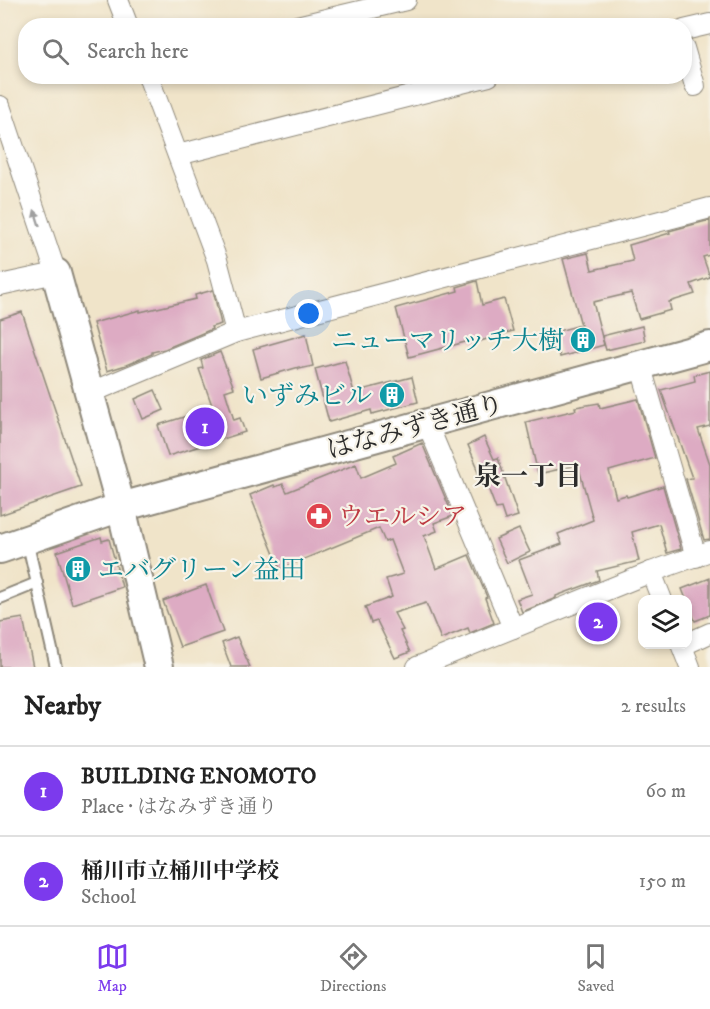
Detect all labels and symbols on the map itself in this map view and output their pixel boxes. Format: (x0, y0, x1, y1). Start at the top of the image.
one-way arrow (32, 209, 42, 227)
your location (294, 299, 323, 328)
place label: ニューマリッチ大樹 (331, 325, 564, 358)
building icon: ニューマリッチ大樹 (568, 325, 598, 355)
place label: いずみビル (242, 380, 372, 413)
building icon: いずみビル (377, 380, 407, 410)
street label: はなみずき通り (323, 388, 508, 467)
pin: 1 (186, 404, 224, 450)
district label: 泉一丁目 (474, 460, 582, 494)
pharmacy icon: ウエルシア (304, 501, 334, 531)
place label: ウエルシア (338, 501, 467, 534)
building icon: エバグリーン益田 (63, 554, 93, 584)
place label: エバグリーン益田 (98, 554, 305, 587)
pin: 2 (578, 600, 618, 644)

